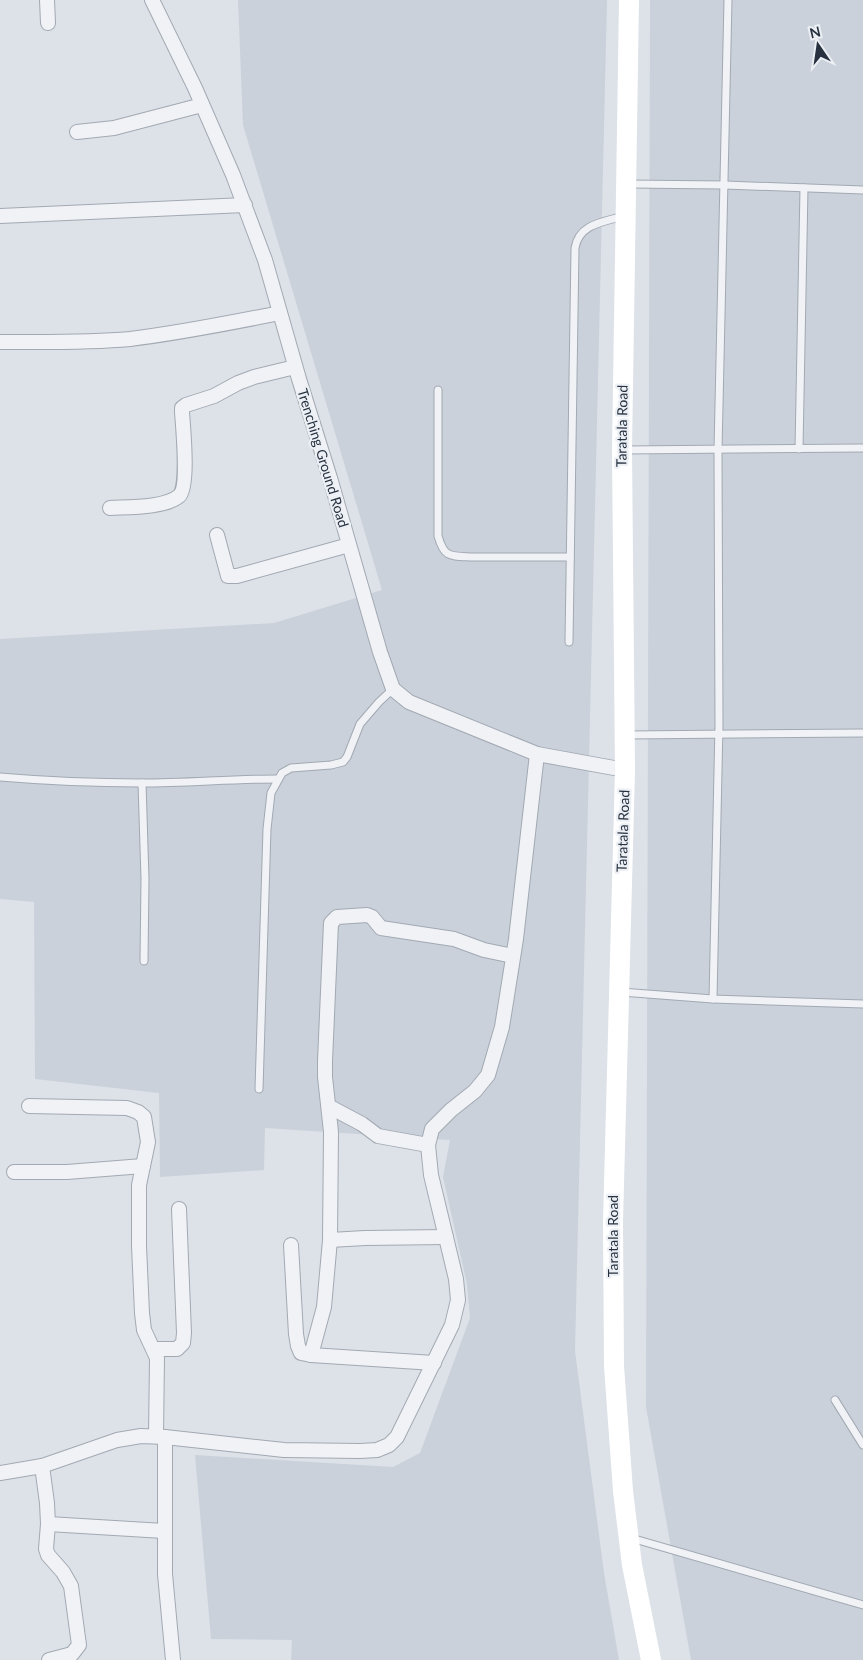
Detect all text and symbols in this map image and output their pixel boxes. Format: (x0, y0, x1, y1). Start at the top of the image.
north arrow (793, 20, 843, 70)
text: N (808, 22, 822, 41)
street label: Taratala Road (612, 385, 631, 467)
street label: Trenching Ground Road (294, 386, 353, 529)
street label: Taratala Road (613, 790, 632, 872)
street label: Taratala Road (604, 1195, 621, 1277)

